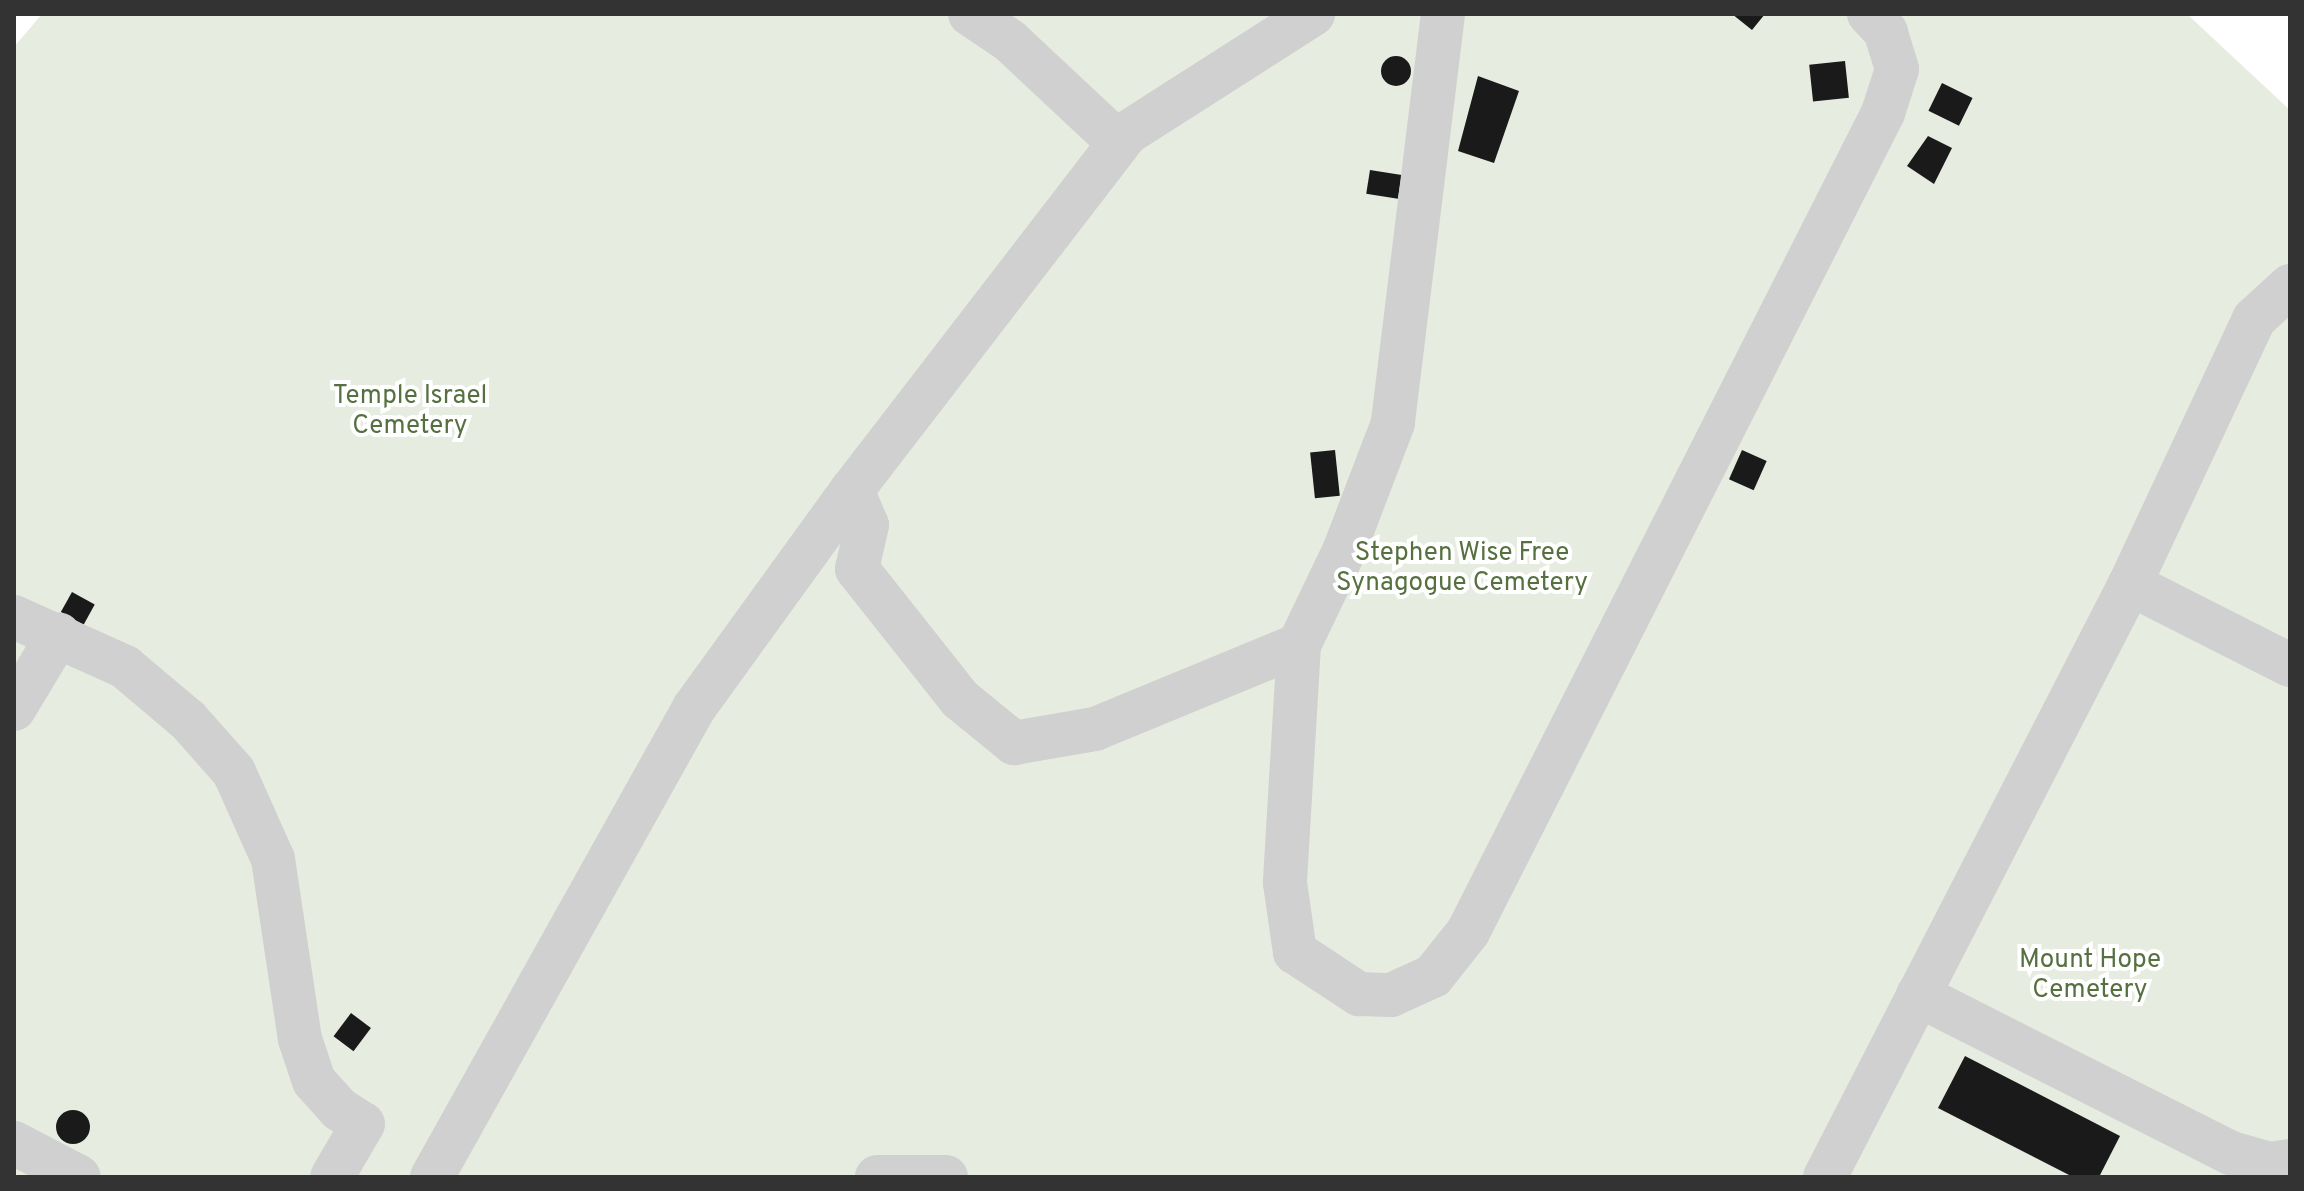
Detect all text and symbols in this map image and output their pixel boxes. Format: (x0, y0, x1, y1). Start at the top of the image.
park label: Temple Israel Cemetery (333, 381, 487, 442)
park label: Stephen Wise Free Synagogue Cemetery (1336, 538, 1588, 600)
park label: Mount Hope Cemetery (2019, 945, 2161, 1006)

